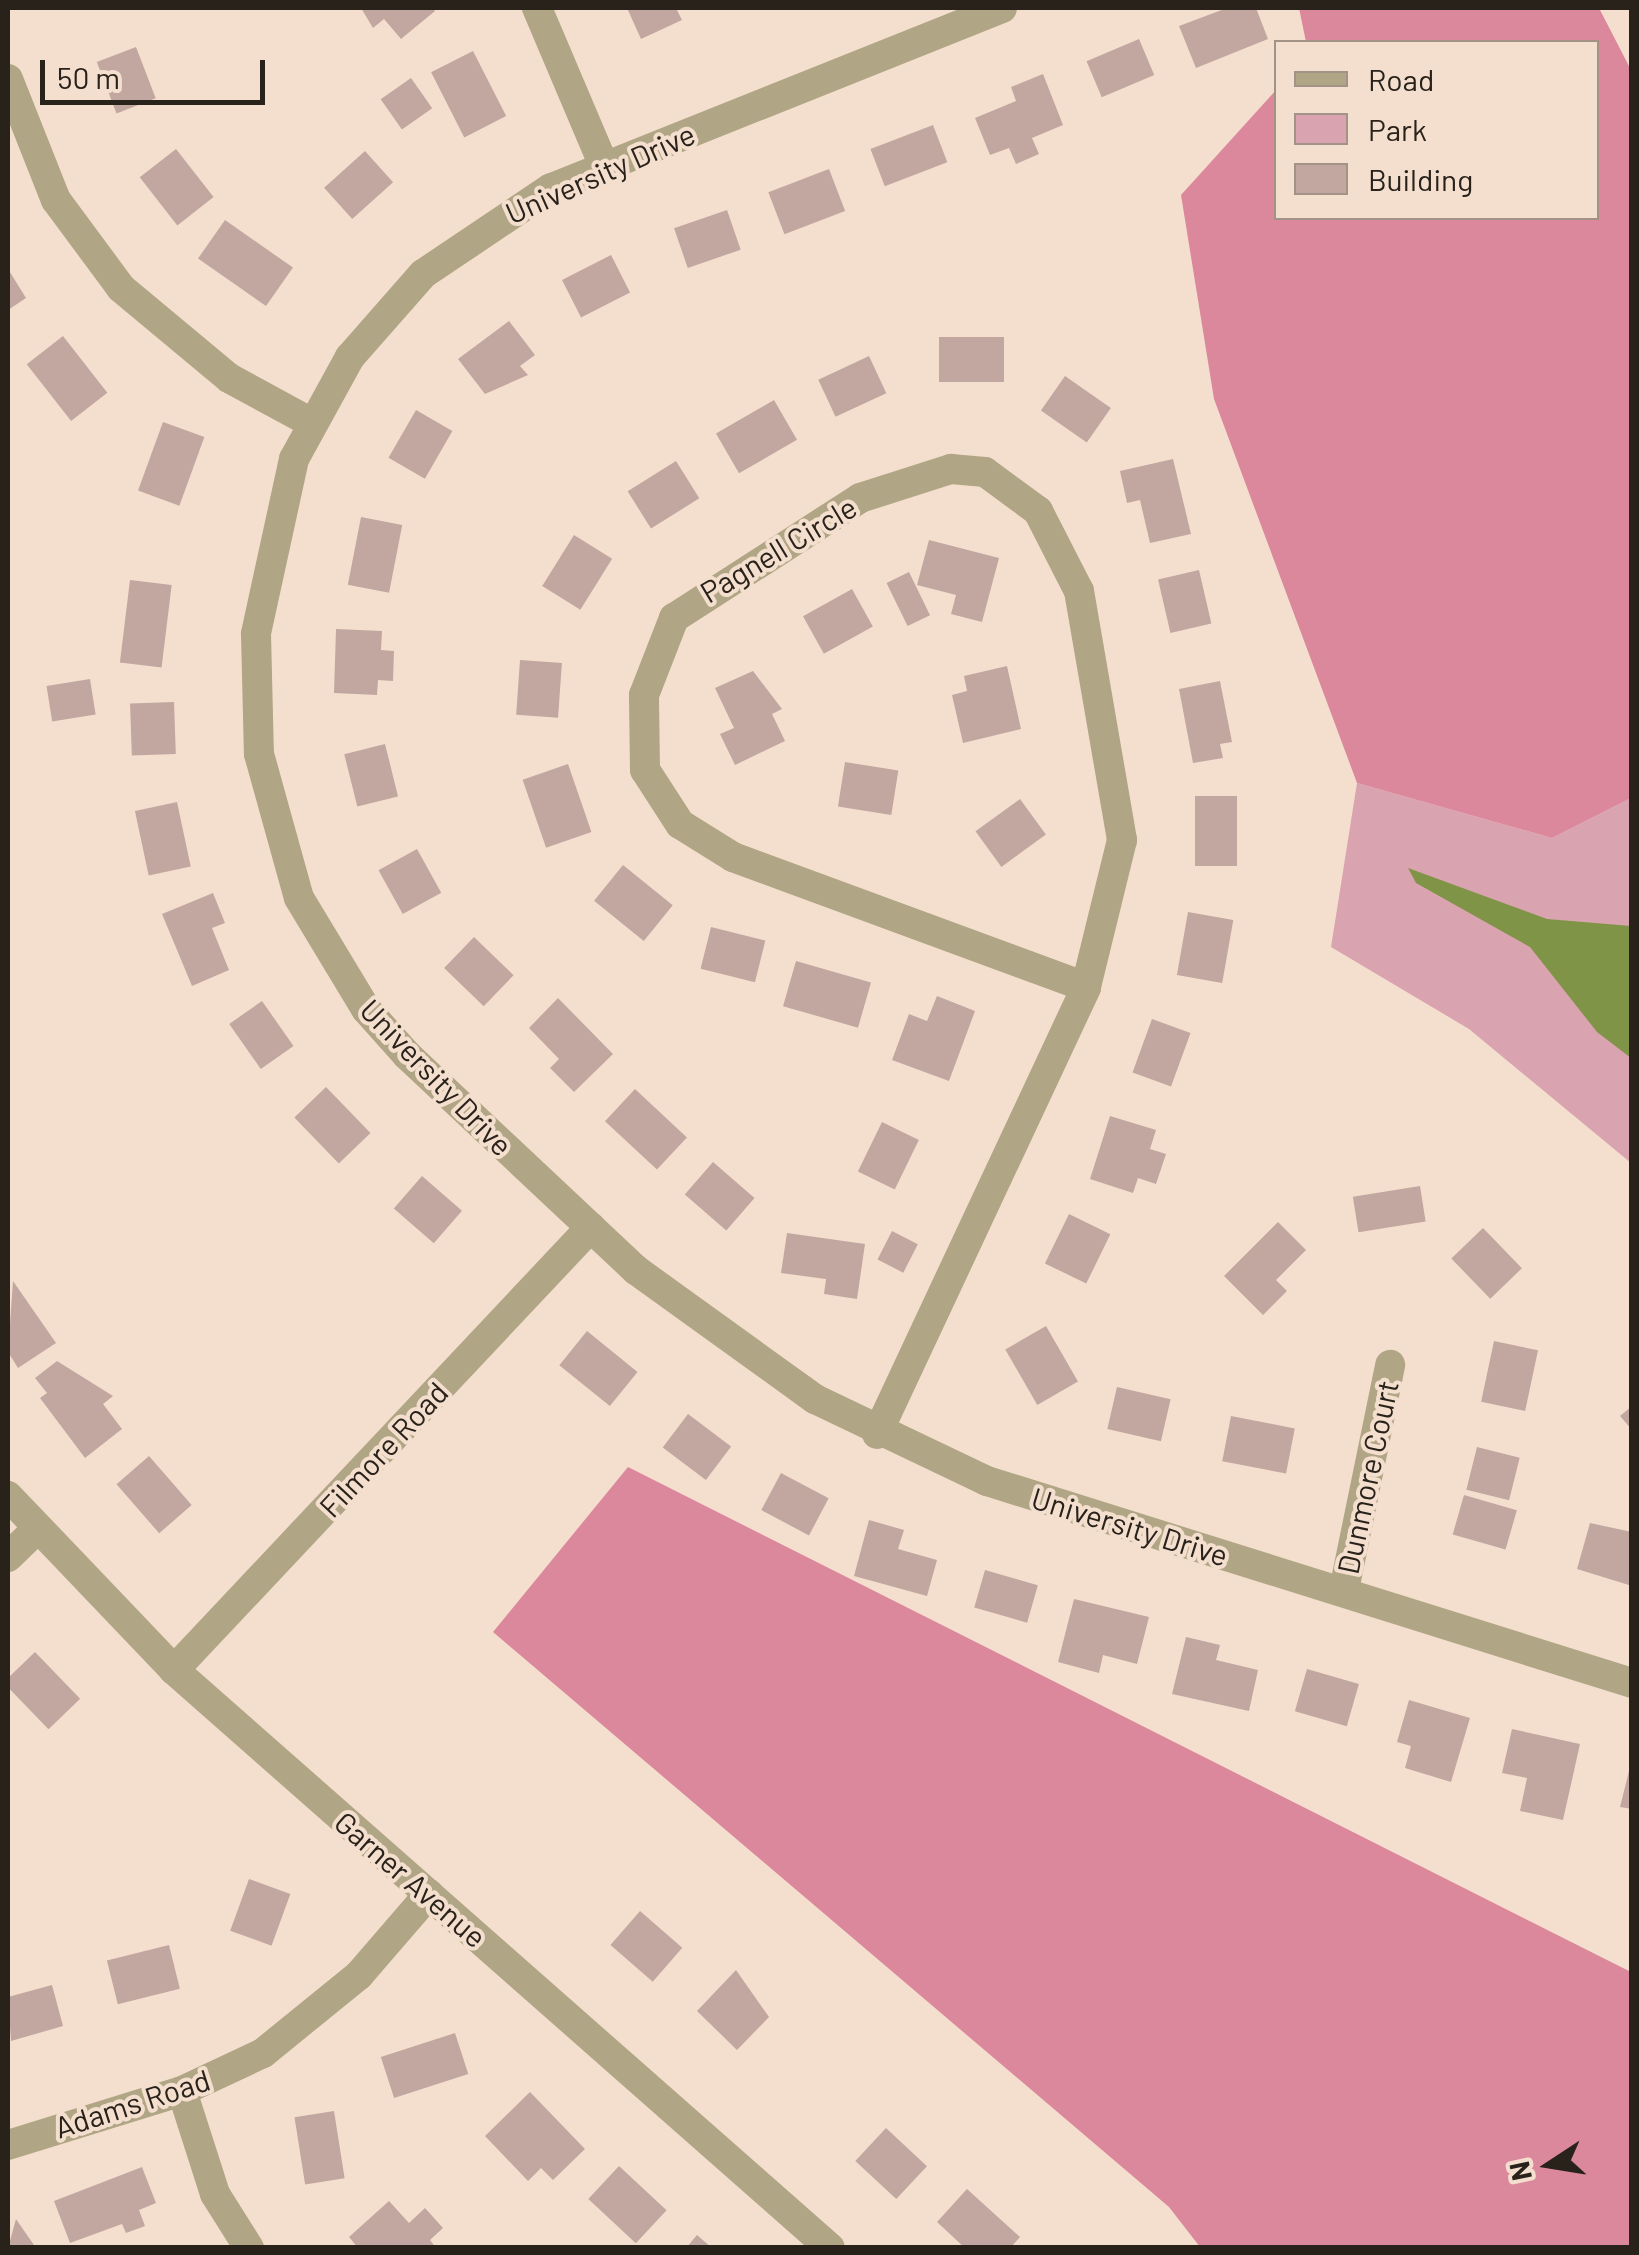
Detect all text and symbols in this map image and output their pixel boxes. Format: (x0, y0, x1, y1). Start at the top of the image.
scale bar (45, 40, 270, 102)
legend (1274, 40, 1599, 220)
text: 50 m (57, 59, 120, 95)
text: Road (1368, 61, 1434, 97)
text: Park (1368, 111, 1427, 147)
street label: University Drive (500, 115, 700, 231)
text: Building (1368, 161, 1473, 197)
street label: Pagnell Circle (693, 488, 863, 610)
street label: University Drive (353, 991, 521, 1163)
street label: Filmore Road (311, 1374, 455, 1524)
street label: Dunmore Court (1329, 1377, 1405, 1577)
street label: University Drive (1027, 1479, 1233, 1573)
street label: Garner Avenue (328, 1804, 494, 1954)
street label: Adams Road (50, 2061, 214, 2145)
north arrow (1499, 2115, 1599, 2215)
text: N (1501, 2159, 1538, 2184)

